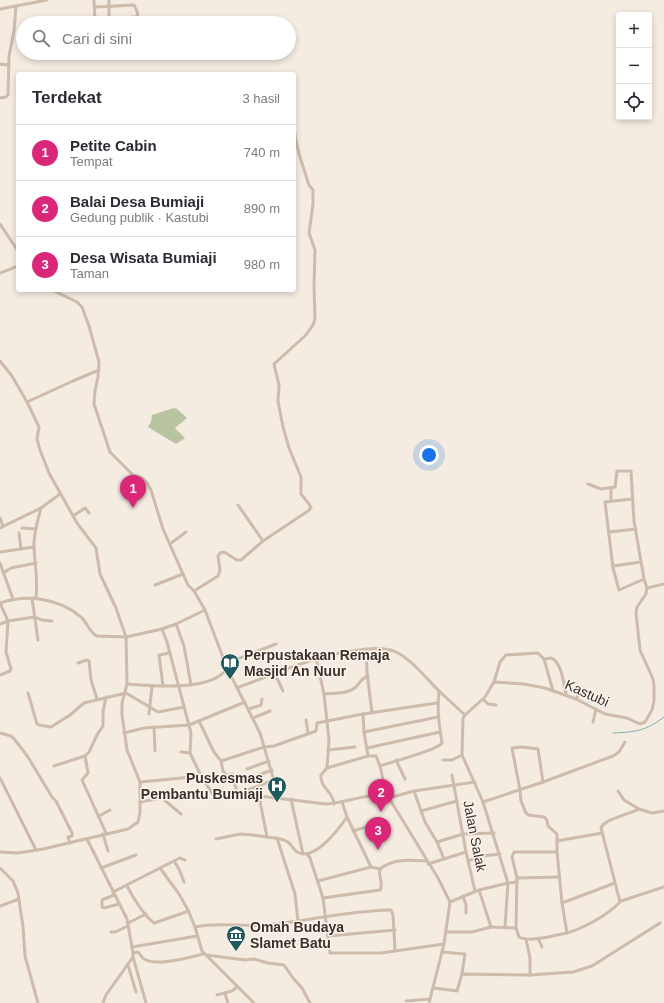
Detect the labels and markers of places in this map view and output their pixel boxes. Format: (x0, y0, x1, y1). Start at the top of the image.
pin: 1 (120, 475, 146, 508)
place label: Perpustakaan Remaja Masjid An Nuur (244, 647, 390, 679)
library icon: Perpustakaan Remaja Masjid An Nuur (219, 652, 241, 680)
place label: Puskesmas Pembantu Bumiaji (141, 770, 263, 802)
hospital icon: Puskesmas Pembantu Bumiaji (266, 775, 288, 803)
pin: 2 (368, 779, 394, 812)
pin: 3 (365, 817, 391, 850)
place label: Omah Budaya Slamet Batu (250, 919, 344, 951)
museum icon: Omah Budaya Slamet Batu (225, 924, 247, 952)

